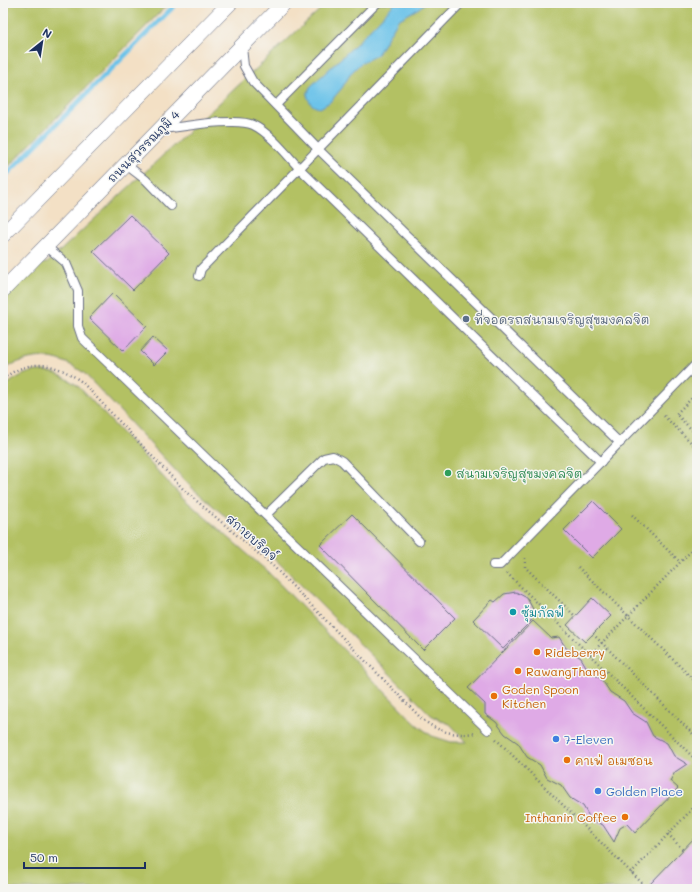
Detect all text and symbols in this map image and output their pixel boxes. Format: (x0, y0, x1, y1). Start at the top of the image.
north arrow (22, 22, 62, 62)
text: N (40, 24, 55, 41)
street label: ถนนสุวรรณภูมิ 4 (103, 106, 185, 188)
place label: ที่จอดรถสนามเจริญสุขมงคลจิต (474, 309, 649, 330)
marker: ที่จอดรถสนามเจริญสุขมงคลจิต (461, 314, 471, 324)
place label: สนามเจริญสุขมงคลจิต (456, 465, 582, 484)
marker: สนามเจริญสุขมงคลจิต (443, 468, 453, 478)
street label: สกายบริดจ์ (223, 510, 281, 564)
place label: ซุ้มกัลฟ์ (521, 604, 564, 623)
marker: ซุ้มกัลฟ์ (508, 607, 518, 617)
place label: Rideberry (545, 644, 605, 660)
marker: Rideberry (532, 647, 542, 657)
place label: RawangThang (526, 663, 606, 679)
marker: RawangThang (513, 666, 523, 676)
place label: Goden Spoon Kitchen (502, 681, 579, 711)
marker: Goden Spoon Kitchen (489, 691, 499, 701)
place label: 7-Eleven (564, 731, 613, 747)
marker: 7-Eleven (551, 734, 561, 744)
place label: คาเฟ่ อเมซอน (575, 752, 653, 768)
marker: คาเฟ่ อเมซอน (562, 755, 572, 765)
place label: Golden Place (606, 783, 683, 799)
marker: Golden Place (593, 786, 603, 796)
place label: Inthanin Coffee (525, 809, 617, 825)
marker: Inthanin Coffee (620, 812, 630, 822)
scale bar (24, 844, 145, 870)
text: 50 m (30, 849, 58, 865)

